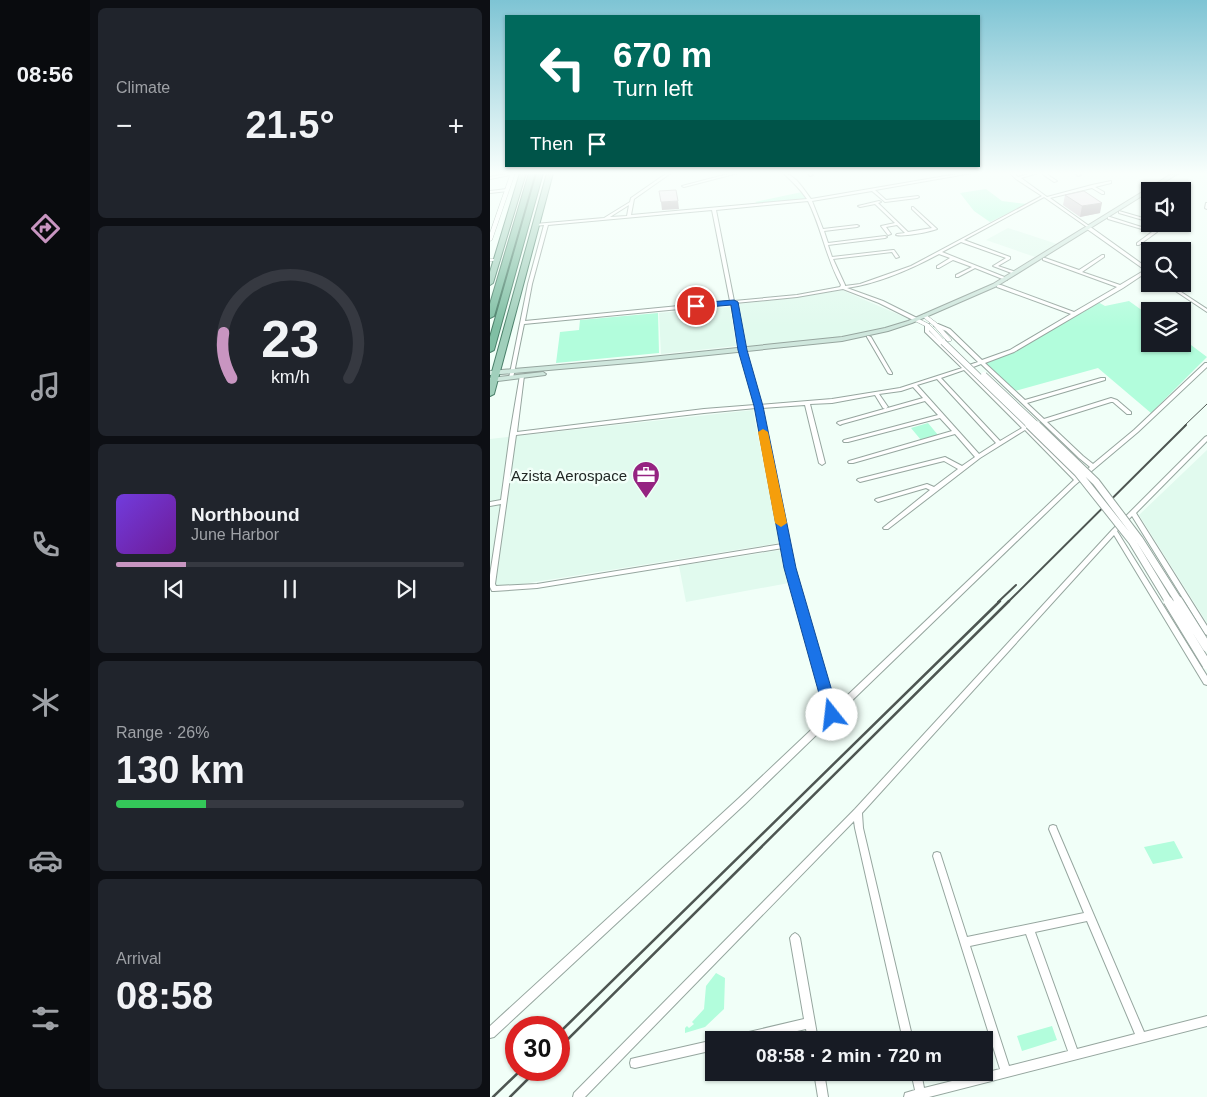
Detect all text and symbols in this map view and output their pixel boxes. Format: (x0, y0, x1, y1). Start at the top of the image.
icon: left (530, 35, 595, 100)
text: 670 m (613, 35, 712, 74)
text: 08:56 (17, 62, 73, 87)
text: Turn left (613, 76, 693, 101)
text: Climate (116, 79, 170, 96)
text: 21.5° (245, 104, 335, 146)
text: − (116, 110, 132, 141)
text: + (448, 110, 464, 141)
icon: arrive (583, 130, 611, 158)
text: Then (530, 133, 573, 154)
map controls (1141, 182, 1191, 352)
button: sound (1141, 182, 1191, 232)
icon: directions (28, 211, 63, 246)
button: search (1141, 242, 1191, 292)
pin (675, 285, 717, 327)
icon: arrive (682, 292, 710, 320)
button: layers (1141, 302, 1191, 352)
text: 23 (261, 310, 319, 368)
text: km/h (271, 367, 309, 387)
icon: music (28, 369, 63, 404)
office icon: Azista Aerospace (631, 460, 661, 499)
place label: Azista Aerospace (511, 467, 627, 484)
text: Northbound (191, 504, 300, 525)
text: June Harbor (191, 526, 279, 543)
icon: phone (28, 527, 63, 562)
icon: previous (160, 575, 188, 603)
icon: pause (276, 575, 304, 603)
icon: next (392, 575, 420, 603)
icon: climate (28, 685, 63, 720)
position arrow (805, 688, 857, 740)
text: Range · 26% (116, 724, 209, 741)
text: 130 km (116, 749, 245, 791)
icon: car (28, 843, 63, 878)
text: Arrival (116, 950, 161, 967)
text: 08:58 (116, 975, 213, 1017)
icon: filters (28, 1001, 63, 1036)
speed limit sign: 30 (505, 1016, 570, 1081)
text: 08:58 · 2 min · 720 m (756, 1045, 942, 1066)

